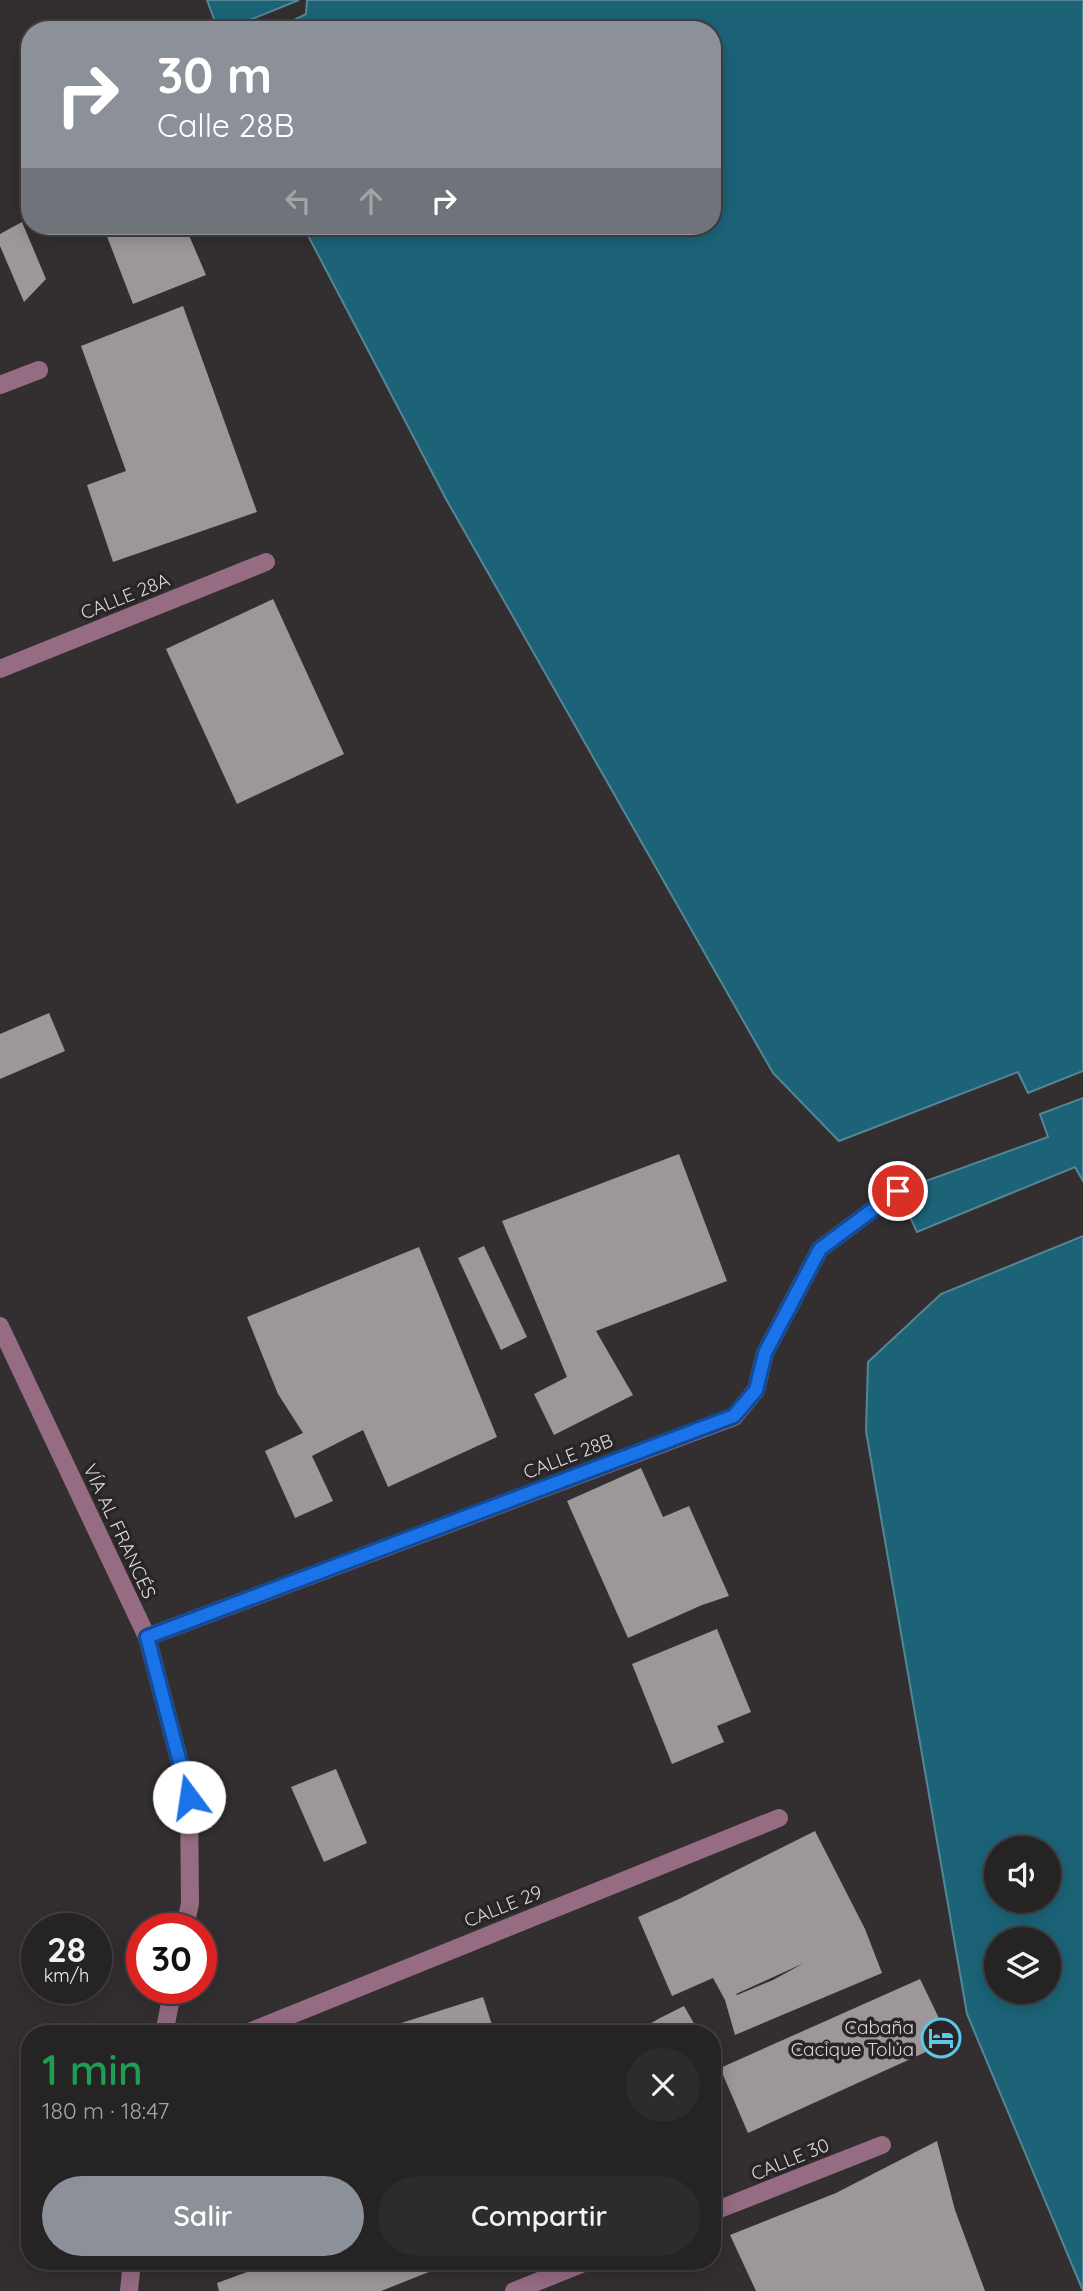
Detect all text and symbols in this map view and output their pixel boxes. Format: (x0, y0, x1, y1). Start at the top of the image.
text: 30 m (157, 44, 272, 105)
icon: right (42, 49, 133, 140)
text: Calle 28B (157, 105, 294, 145)
icon: left (279, 182, 317, 220)
icon: ahead (352, 182, 390, 220)
icon: right (425, 182, 463, 220)
street label: CALLE 28A (77, 567, 173, 625)
pin (868, 1161, 928, 1221)
icon: arrive (879, 1172, 917, 1210)
street label: CALLE 28B (520, 1428, 616, 1484)
street label: VÍA AL FRANCÉS (78, 1460, 162, 1602)
position arrow (152, 1760, 226, 1834)
map controls (984, 1836, 1061, 2004)
button: sound (984, 1836, 1061, 1913)
street label: CALLE 29 (460, 1880, 546, 1932)
speed limit sign: 30 (126, 1913, 217, 2004)
text: 28 (47, 1927, 86, 1971)
button: layers (984, 1927, 1061, 2004)
text: km/h (44, 1964, 89, 1987)
place label: Cabaña Cacique Tolúa (791, 2015, 914, 2061)
hotel icon: Cabaña Cacique Tolúa (920, 2017, 962, 2059)
text: 1 min (42, 2043, 143, 2096)
button: close (626, 2048, 700, 2122)
text: 180 m · 18:47 (42, 2096, 169, 2125)
street label: CALLE 30 (747, 2132, 833, 2186)
button: Salir (42, 2176, 364, 2256)
button: Compartir (378, 2176, 700, 2256)

